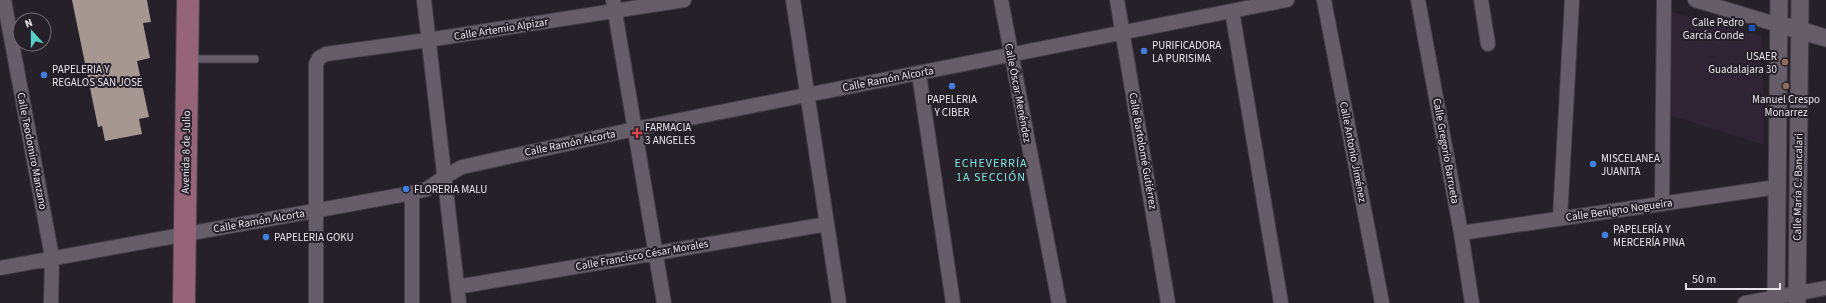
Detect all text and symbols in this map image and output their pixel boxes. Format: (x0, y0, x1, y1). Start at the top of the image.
north arrow (12, 12, 52, 52)
street label: Calle Artemio Alpizar (453, 14, 549, 44)
text: N (22, 15, 35, 31)
place label: Calle Pedro García Conde (1683, 15, 1745, 43)
marker: Calle Pedro García Conde (1747, 23, 1757, 33)
place label: PURIFICADORA LA PURISIMA (1152, 38, 1221, 66)
street label: Calle Óscar Menéndez (1001, 42, 1035, 144)
marker: PURIFICADORA LA PURISIMA (1139, 46, 1149, 56)
place label: USAER Guadalajara 30 (1708, 49, 1777, 77)
marker: USAER Guadalajara 30 (1780, 57, 1790, 67)
place label: PAPELERIA Y REGALOS SAN JOSE (52, 62, 143, 90)
street label: Calle Ramón Alcorta (841, 63, 935, 95)
marker: PAPELERIA Y REGALOS SAN JOSE (39, 70, 49, 80)
marker: PAPELERIA Y CIBER (947, 81, 957, 91)
marker: Manuel Crespo Monarrez (1781, 81, 1791, 91)
street label: Calle Teodomiro Manzano (13, 91, 51, 211)
street label: Calle Bartolomé Gutiérrez (1125, 91, 1161, 211)
place label: PAPELERIA Y CIBER (927, 92, 977, 120)
place label: Manuel Crespo Monarrez (1752, 92, 1820, 120)
street label: Calle Gregorio Barrueta (1429, 97, 1463, 205)
street label: Calle Antonio Jiménez (1336, 100, 1370, 204)
street label: Avenida 8 de Julio (178, 110, 194, 194)
place label: FARMACIA 3 ANGELES (645, 120, 695, 148)
street label: Calle Ramón Alcorta (523, 126, 617, 160)
marker: FARMACIA 3 ANGELES (632, 128, 642, 138)
street label: Calle María C. Bancalari (1790, 133, 1806, 241)
place label: MISCELANEA JUANITA (1601, 151, 1660, 179)
district label: ECHEVERRÍA 1A SECCIÓN (954, 155, 1028, 186)
marker: MISCELANEA JUANITA (1588, 159, 1598, 169)
place label: FLORERIA MALU (414, 182, 487, 197)
marker: FLORERIA MALU (401, 184, 411, 194)
street label: Calle Benigno Nogueira (1565, 195, 1673, 225)
street label: Calle Ramón Alcorta (212, 206, 306, 236)
place label: PAPELERÍA Y MERCERÍA PINA (1613, 222, 1685, 250)
place label: PAPELERIA GOKU (274, 230, 354, 245)
marker: PAPELERÍA Y MERCERÍA PINA (1600, 230, 1610, 240)
marker: PAPELERIA GOKU (261, 232, 271, 242)
street label: Calle Francisco César Morales (574, 236, 710, 274)
scale bar (1686, 265, 1780, 291)
text: 50 m (1692, 271, 1716, 288)

